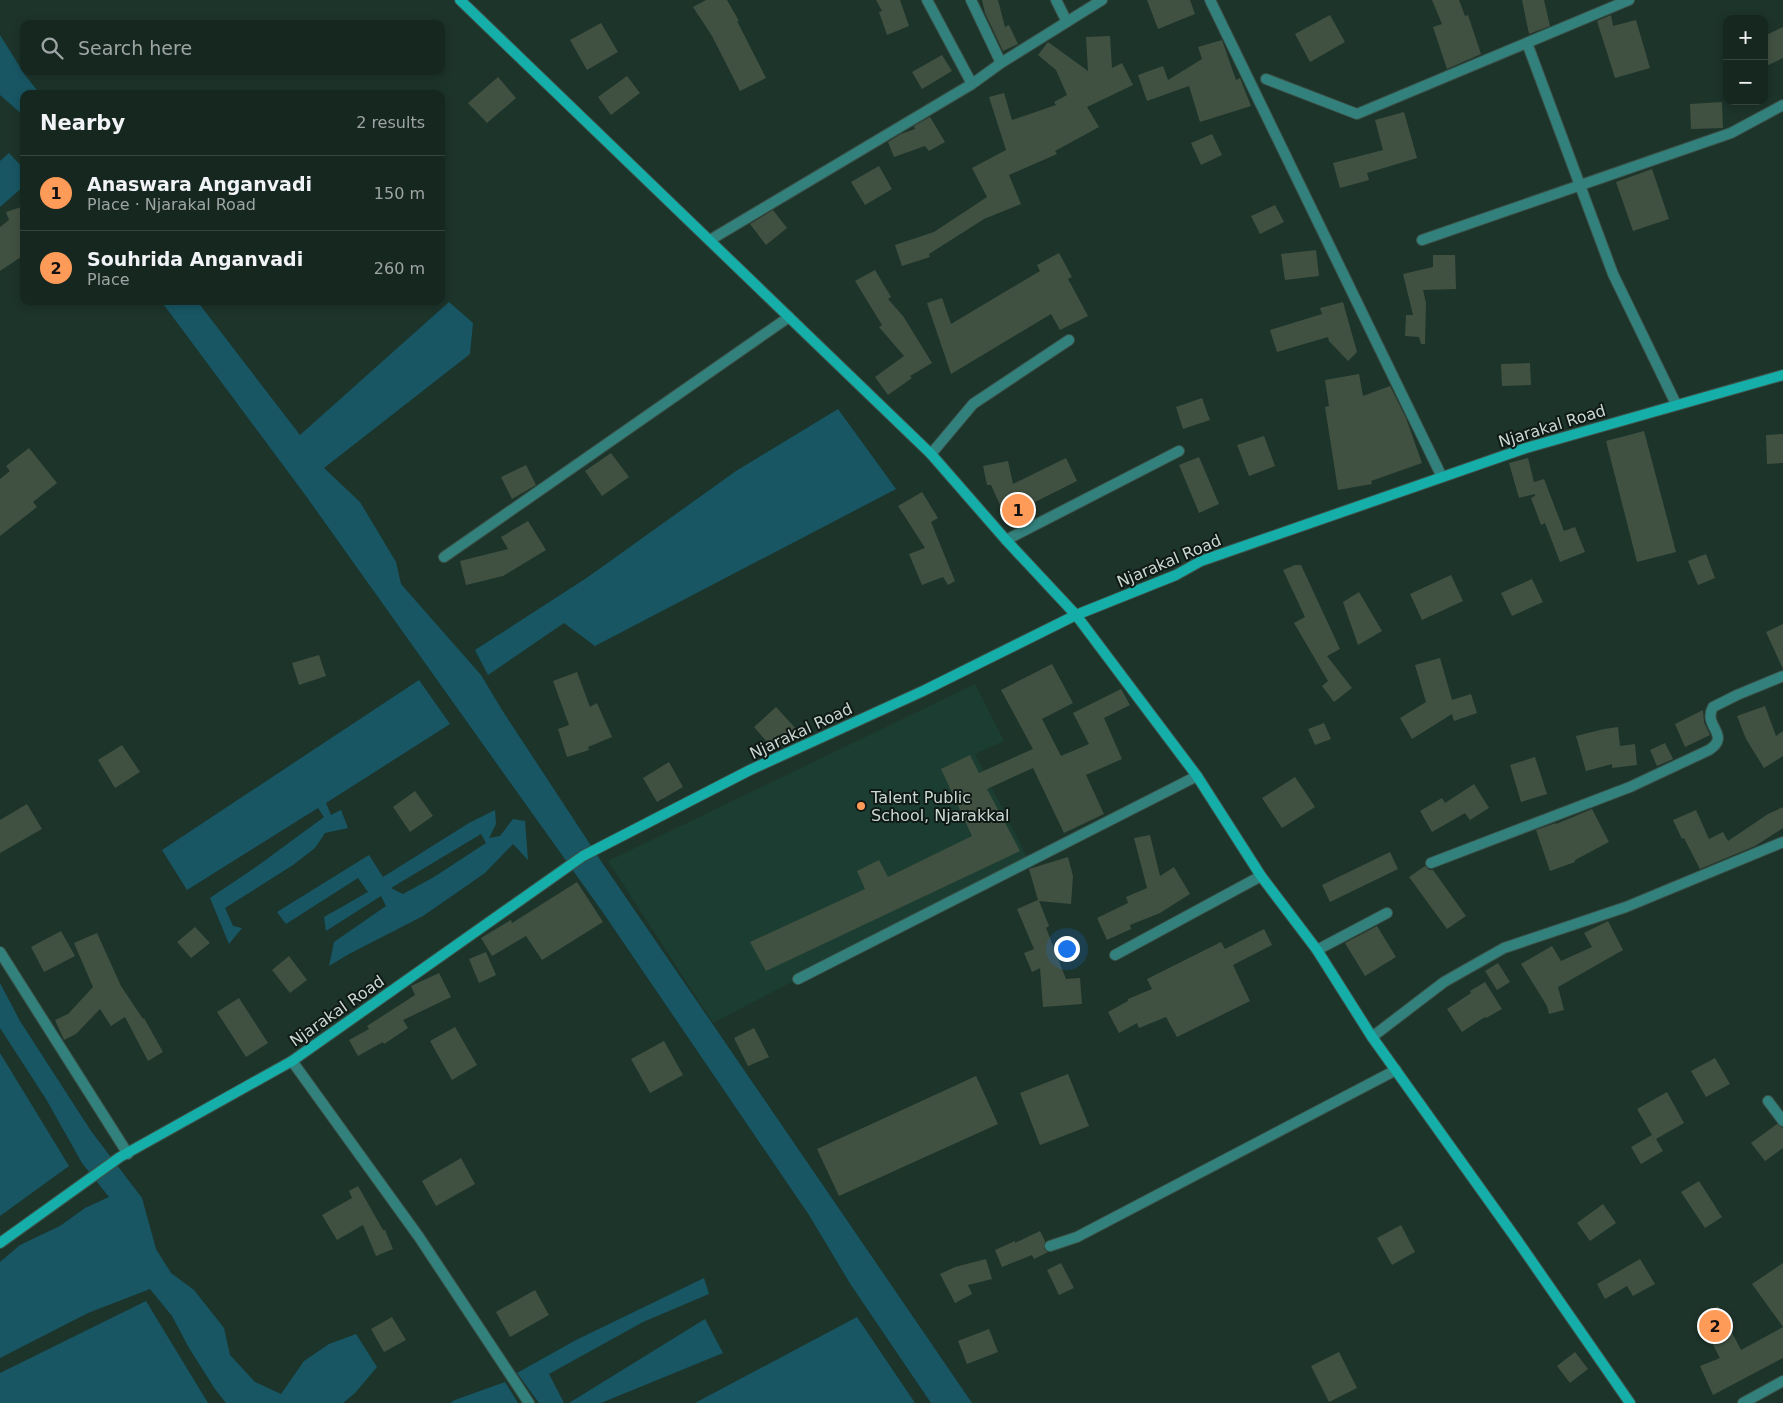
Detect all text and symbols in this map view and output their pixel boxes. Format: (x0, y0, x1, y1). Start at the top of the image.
map controls (1723, 15, 1768, 105)
button: + (1723, 15, 1768, 60)
search box (20, 20, 445, 75)
icon: search (38, 34, 66, 62)
text: Search here (78, 37, 192, 59)
button: − (1723, 60, 1768, 105)
text: Nearby (40, 111, 125, 135)
text: 2 results (356, 113, 425, 132)
text: Anaswara Anganvadi (87, 173, 312, 195)
text: 1 (50, 184, 62, 203)
text: 150 m (374, 184, 425, 203)
text: Place · Njarakal Road (87, 195, 256, 214)
text: Souhrida Anganvadi (87, 248, 303, 270)
text: 2 (50, 259, 62, 278)
text: 260 m (374, 259, 425, 278)
text: Place (87, 270, 130, 289)
street label: Njarakal Road (1496, 401, 1608, 451)
pin: 1 (1002, 491, 1034, 529)
street label: Njarakal Road (1114, 531, 1224, 591)
street label: Njarakal Road (747, 699, 855, 763)
place label: Talent Public School, Njarakkal (870, 788, 1009, 825)
marker: Talent Public School, Njarakkal (855, 800, 867, 812)
your location (1054, 936, 1080, 962)
street label: Njarakal Road (286, 971, 388, 1051)
pin: 2 (1699, 1307, 1731, 1345)

